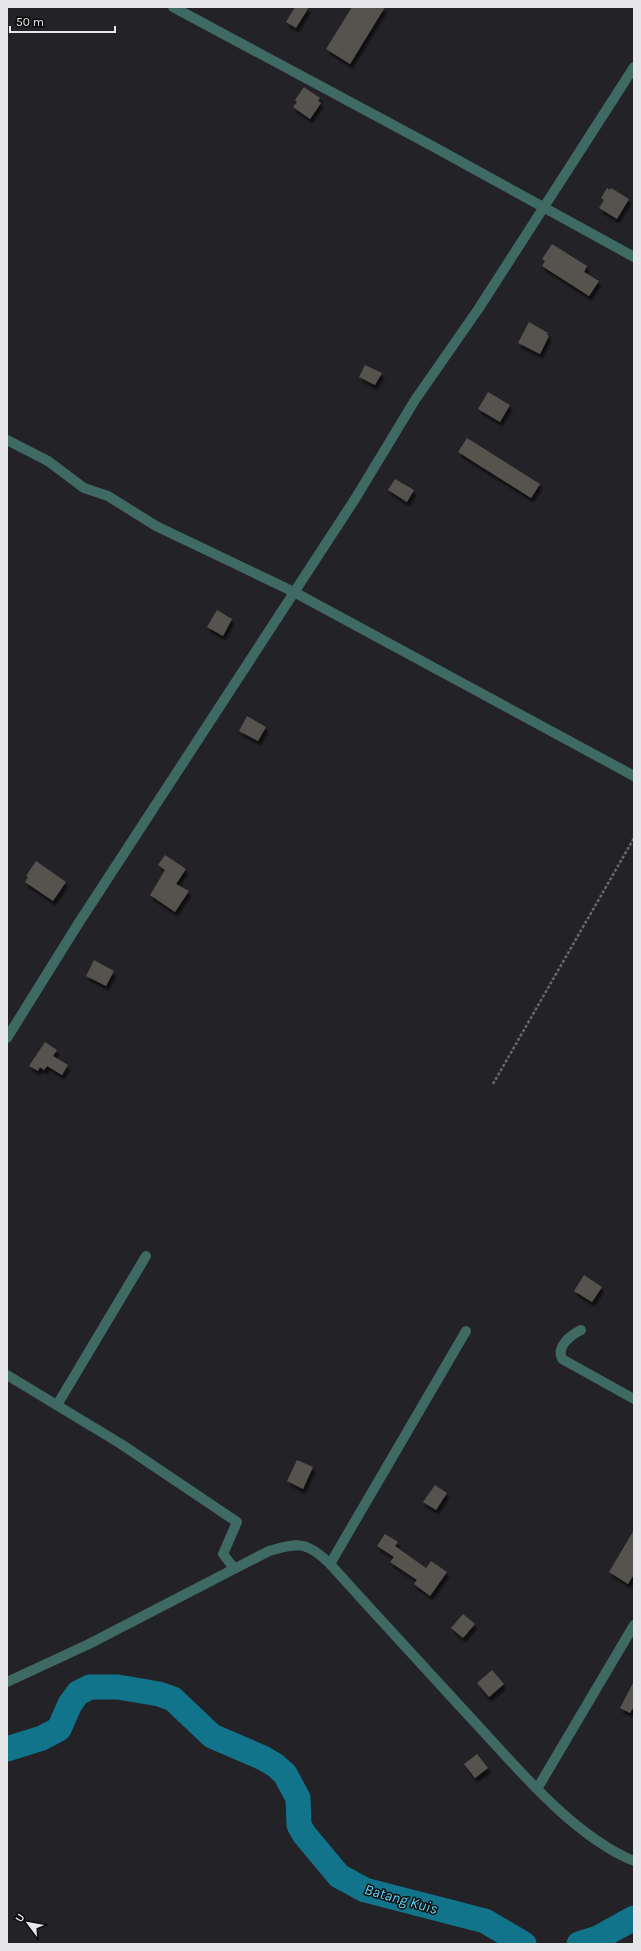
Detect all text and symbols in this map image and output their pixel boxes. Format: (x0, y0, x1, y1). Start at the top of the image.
scale bar (10, 8, 115, 34)
text: 50 m (16, 15, 44, 29)
water label: Batang Kuis (362, 1880, 440, 1918)
north arrow (8, 1903, 48, 1943)
text: U (12, 1911, 27, 1925)

